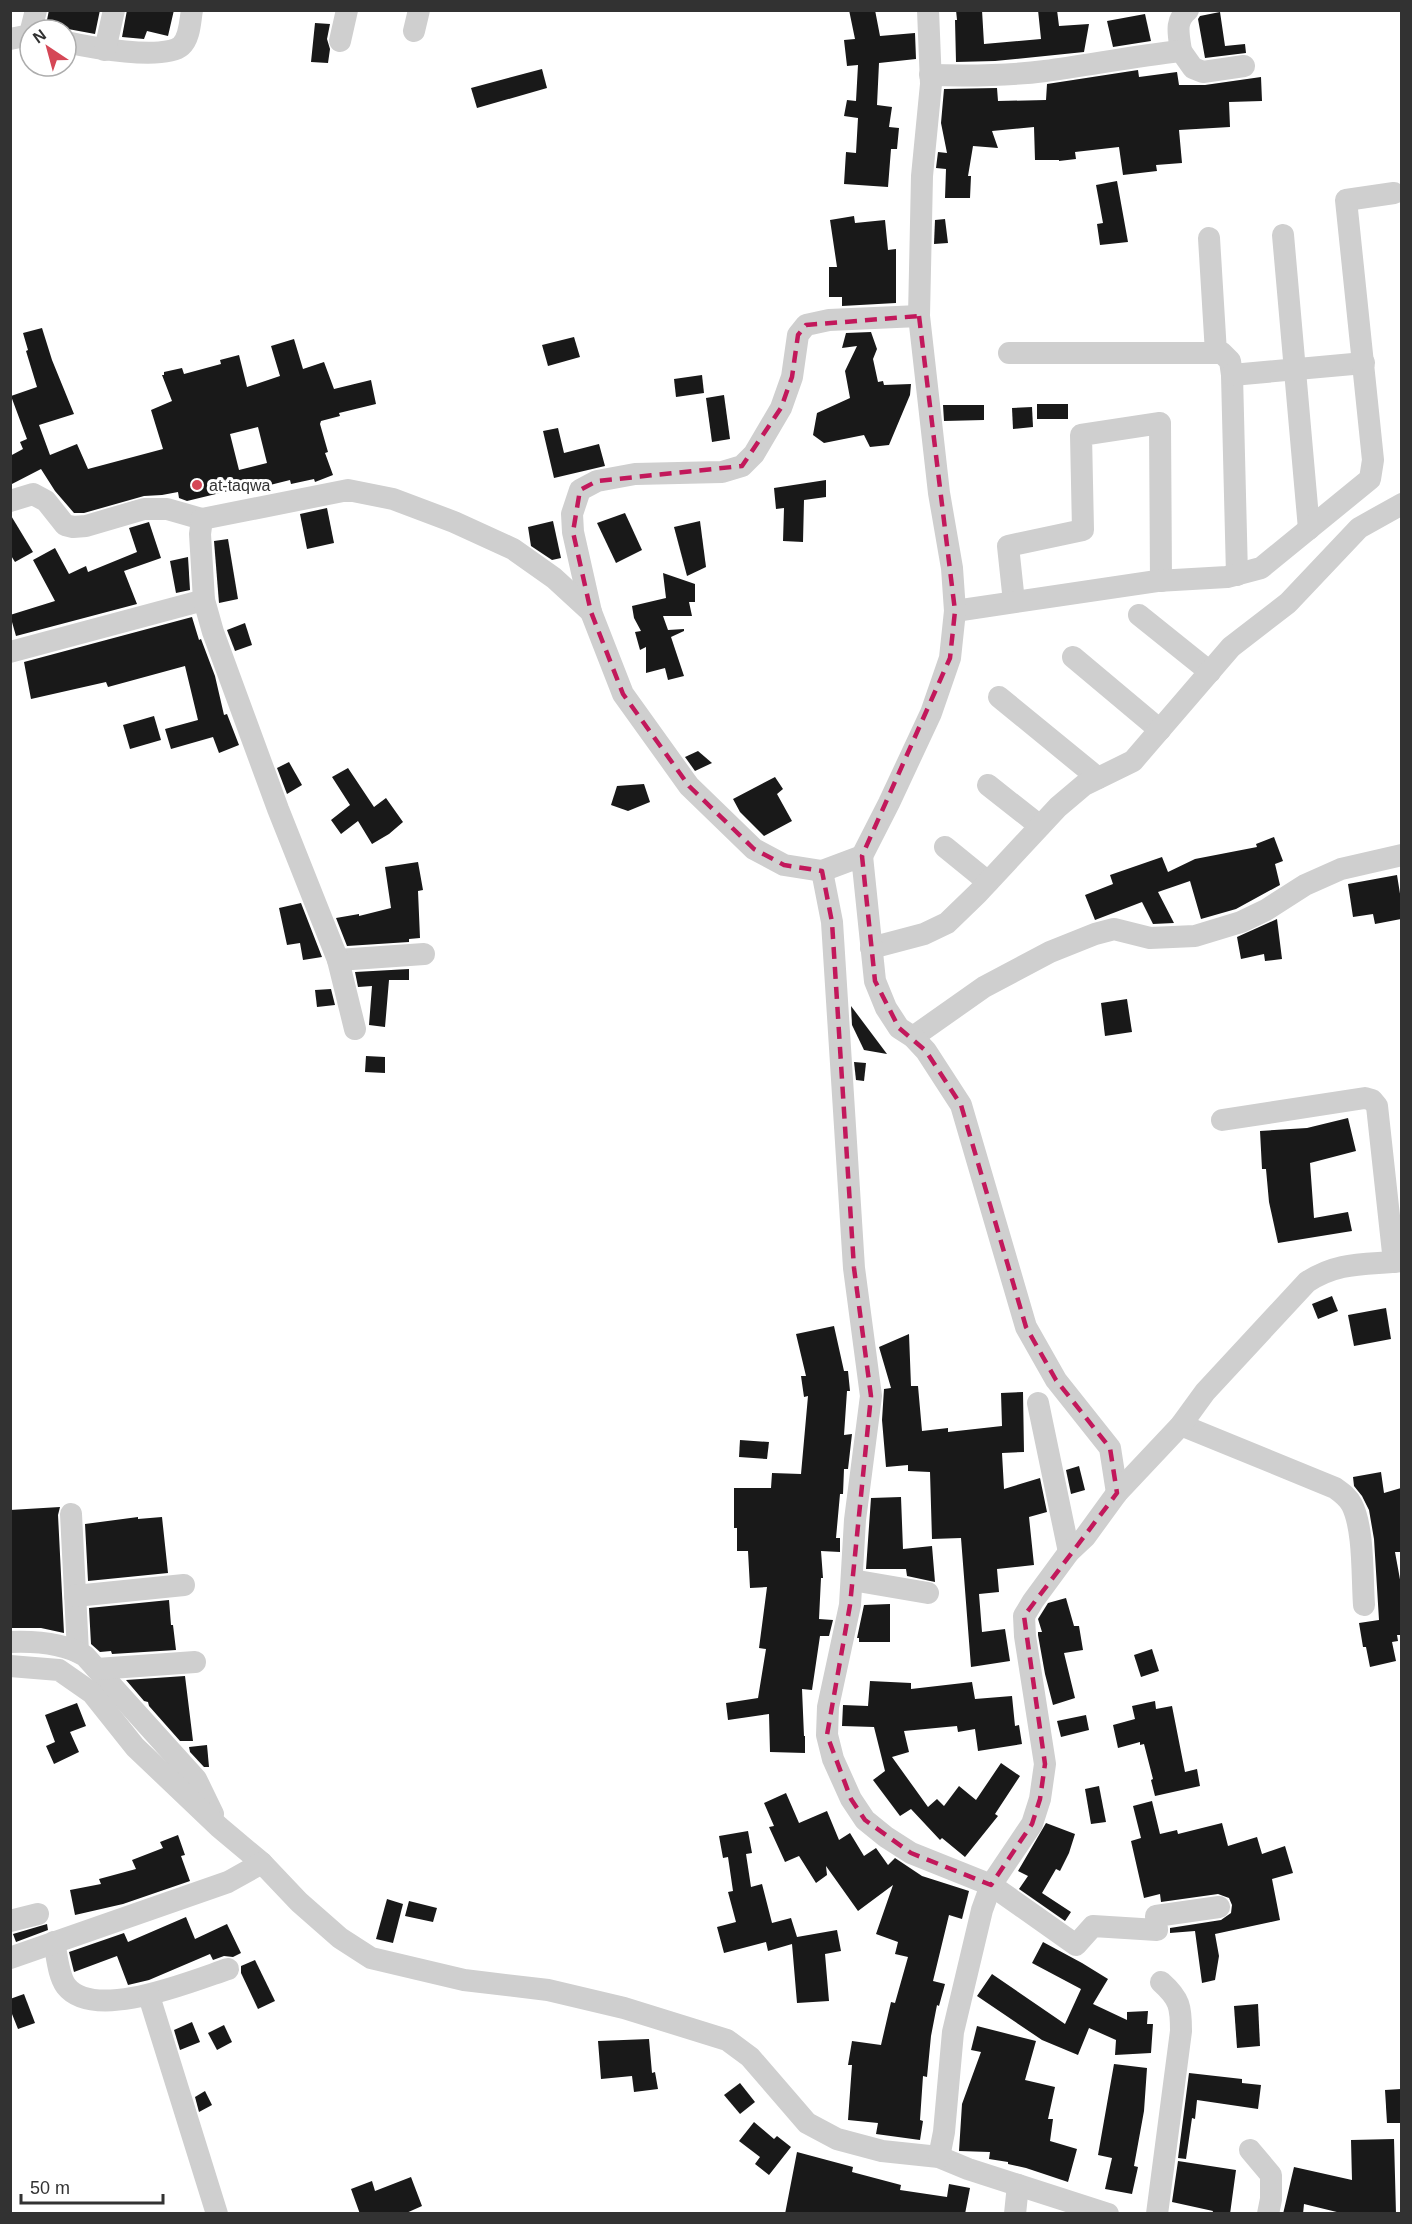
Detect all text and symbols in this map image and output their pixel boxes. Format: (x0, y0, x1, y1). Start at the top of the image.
north arrow (18, 18, 78, 78)
text: N (30, 26, 49, 47)
place label: at-taqwa (209, 477, 270, 494)
marker: at-taqwa (190, 478, 204, 492)
scale bar (21, 2167, 164, 2205)
text: 50 m (30, 2178, 70, 2198)

